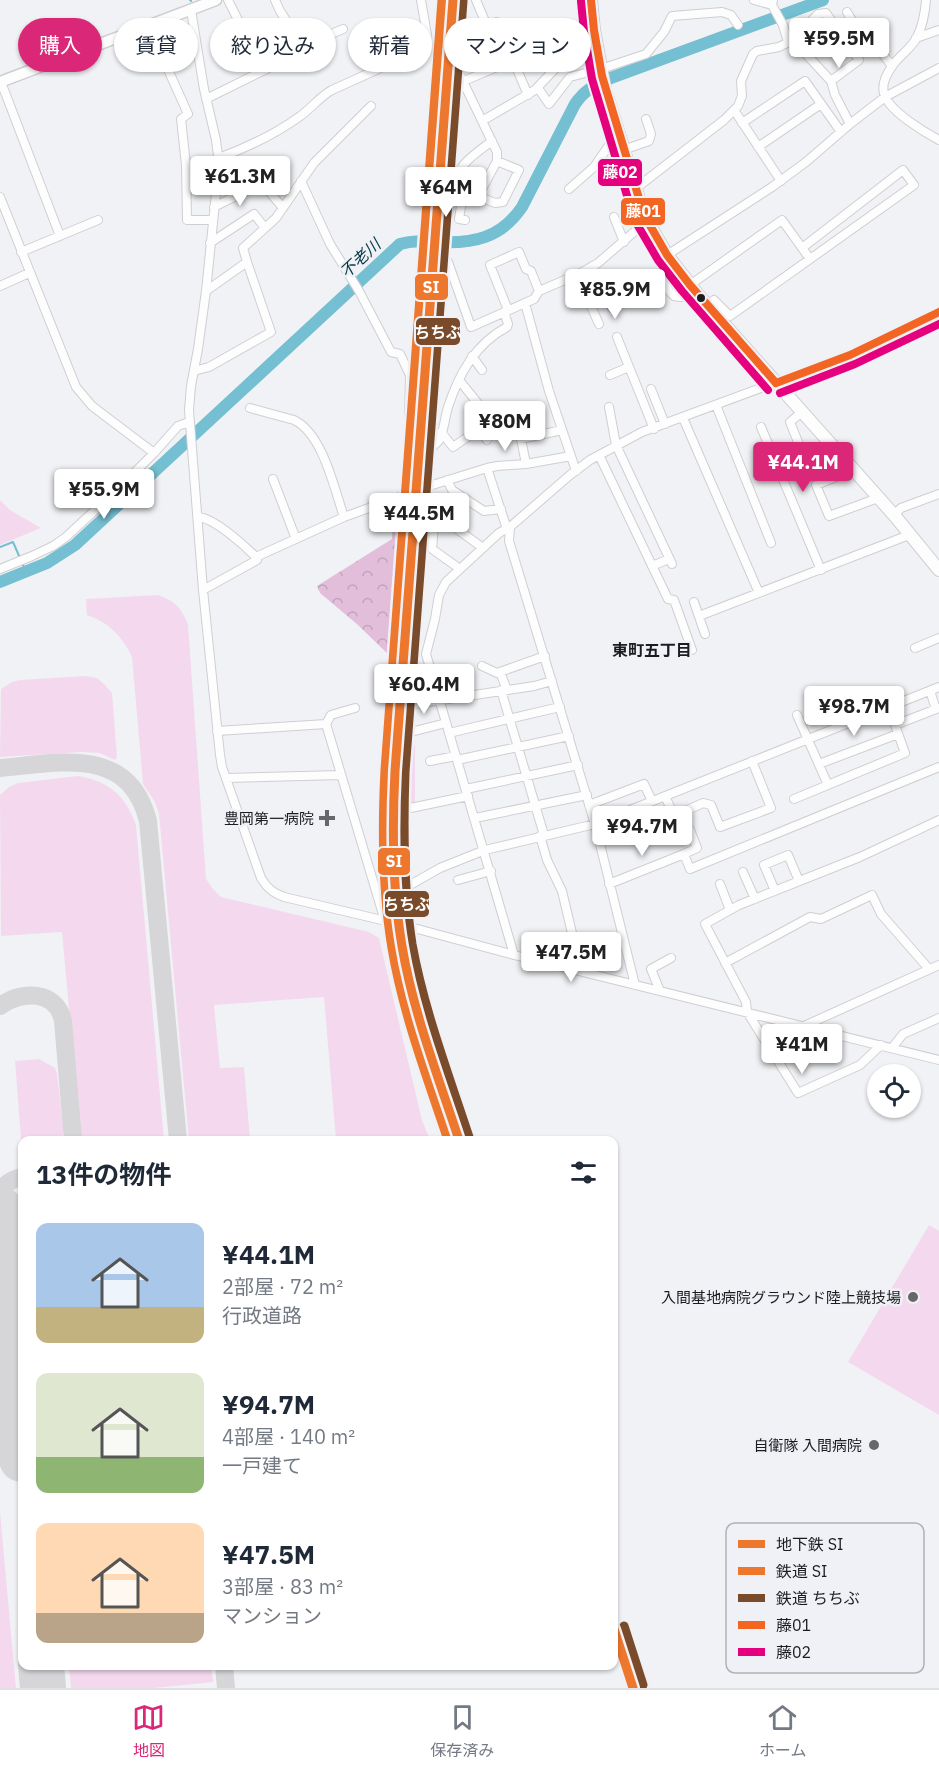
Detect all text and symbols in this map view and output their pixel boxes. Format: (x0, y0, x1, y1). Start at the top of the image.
chip: 購入 (18, 18, 102, 72)
chip: 賃貸 (114, 18, 198, 72)
chip: 絞り込み (210, 18, 336, 72)
chip: 新着 (348, 18, 432, 72)
chip: マンション (444, 18, 591, 72)
pin: ¥59.5M (790, 18, 888, 69)
text: ¥59.5M (803, 24, 875, 51)
pin: ¥61.3M (191, 156, 289, 207)
line badge: 藤02 (597, 158, 643, 187)
text: ¥61.3M (204, 162, 276, 189)
text: 藤02 (602, 162, 638, 182)
pin: ¥64M (410, 167, 482, 218)
text: ¥64M (419, 173, 473, 200)
line badge: 藤01 (620, 197, 666, 226)
text: 藤01 (625, 201, 661, 221)
water label: 不老川 (336, 233, 386, 282)
pin: ¥85.9M (566, 269, 664, 320)
line badge: SI (414, 273, 449, 301)
text: ¥85.9M (579, 275, 651, 302)
text: SI (423, 277, 440, 297)
unlabelled marker (695, 292, 707, 304)
line badge: ちちぶ (415, 317, 461, 346)
text: ちちぶ (414, 322, 462, 342)
pin: ¥80M (469, 401, 541, 452)
text: ¥80M (478, 407, 532, 434)
pin: ¥44.1M (754, 442, 852, 493)
text: ¥44.1M (767, 448, 839, 475)
pin: ¥55.9M (55, 469, 153, 520)
text: ¥55.9M (68, 475, 140, 502)
pin: ¥44.5M (370, 493, 468, 544)
text: ¥44.5M (383, 499, 455, 526)
district label: 東町五丁目 (612, 640, 692, 660)
pin: ¥60.4M (375, 664, 473, 715)
text: ¥60.4M (388, 670, 460, 697)
pin: ¥98.7M (805, 686, 903, 737)
text: ¥98.7M (818, 692, 890, 719)
pin: ¥94.7M (593, 806, 691, 857)
place label: 豊岡第一病院 (224, 809, 314, 828)
marker: 豊岡第一病院 (318, 809, 336, 827)
text: ¥94.7M (606, 812, 678, 839)
line badge: SI (377, 847, 411, 876)
text: SI (386, 851, 403, 871)
line badge: ちちぶ (384, 890, 430, 918)
text: ちちぶ (383, 894, 431, 914)
pin: ¥47.5M (522, 932, 620, 983)
text: ¥47.5M (535, 938, 607, 965)
pin: ¥41M (766, 1024, 838, 1075)
text: ¥41M (775, 1030, 829, 1057)
map controls (867, 1064, 921, 1118)
button: locate (867, 1064, 921, 1118)
icon: filters (567, 1156, 600, 1189)
text: 13件の物件 (36, 1157, 171, 1191)
text: ¥44.1M (222, 1237, 315, 1271)
icon: home (84, 1247, 156, 1319)
text: 2部屋 · 72 m² (222, 1273, 343, 1300)
place label: 入間基地病院グラウンド陸上競技場 (661, 1288, 901, 1307)
marker: 入間基地病院グラウンド陸上競技場 (906, 1290, 920, 1304)
text: 行政道路 (222, 1302, 302, 1329)
text: ¥94.7M (222, 1387, 315, 1421)
icon: home (84, 1397, 156, 1469)
text: 4部屋 · 140 m² (222, 1423, 355, 1450)
place label: 自衛隊 入間病院 (753, 1436, 862, 1455)
marker: 自衛隊 入間病院 (867, 1438, 881, 1452)
text: 一戸建て (222, 1452, 302, 1479)
legend (726, 1523, 924, 1673)
text: 地下鉄 SI (776, 1534, 843, 1554)
text: ¥47.5M (222, 1537, 315, 1571)
icon: home (84, 1547, 156, 1619)
text: 鉄道 SI (776, 1561, 827, 1581)
text: 3部屋 · 83 m² (222, 1573, 343, 1600)
text: 鉄道 ちちぶ (776, 1588, 860, 1608)
text: マンション (222, 1602, 322, 1629)
text: 藤01 (776, 1615, 811, 1635)
text: 藤02 (776, 1642, 811, 1662)
tab: 地図 (132, 1701, 165, 1761)
tab: 保存済み (430, 1701, 494, 1761)
tab: ホーム (759, 1701, 807, 1761)

